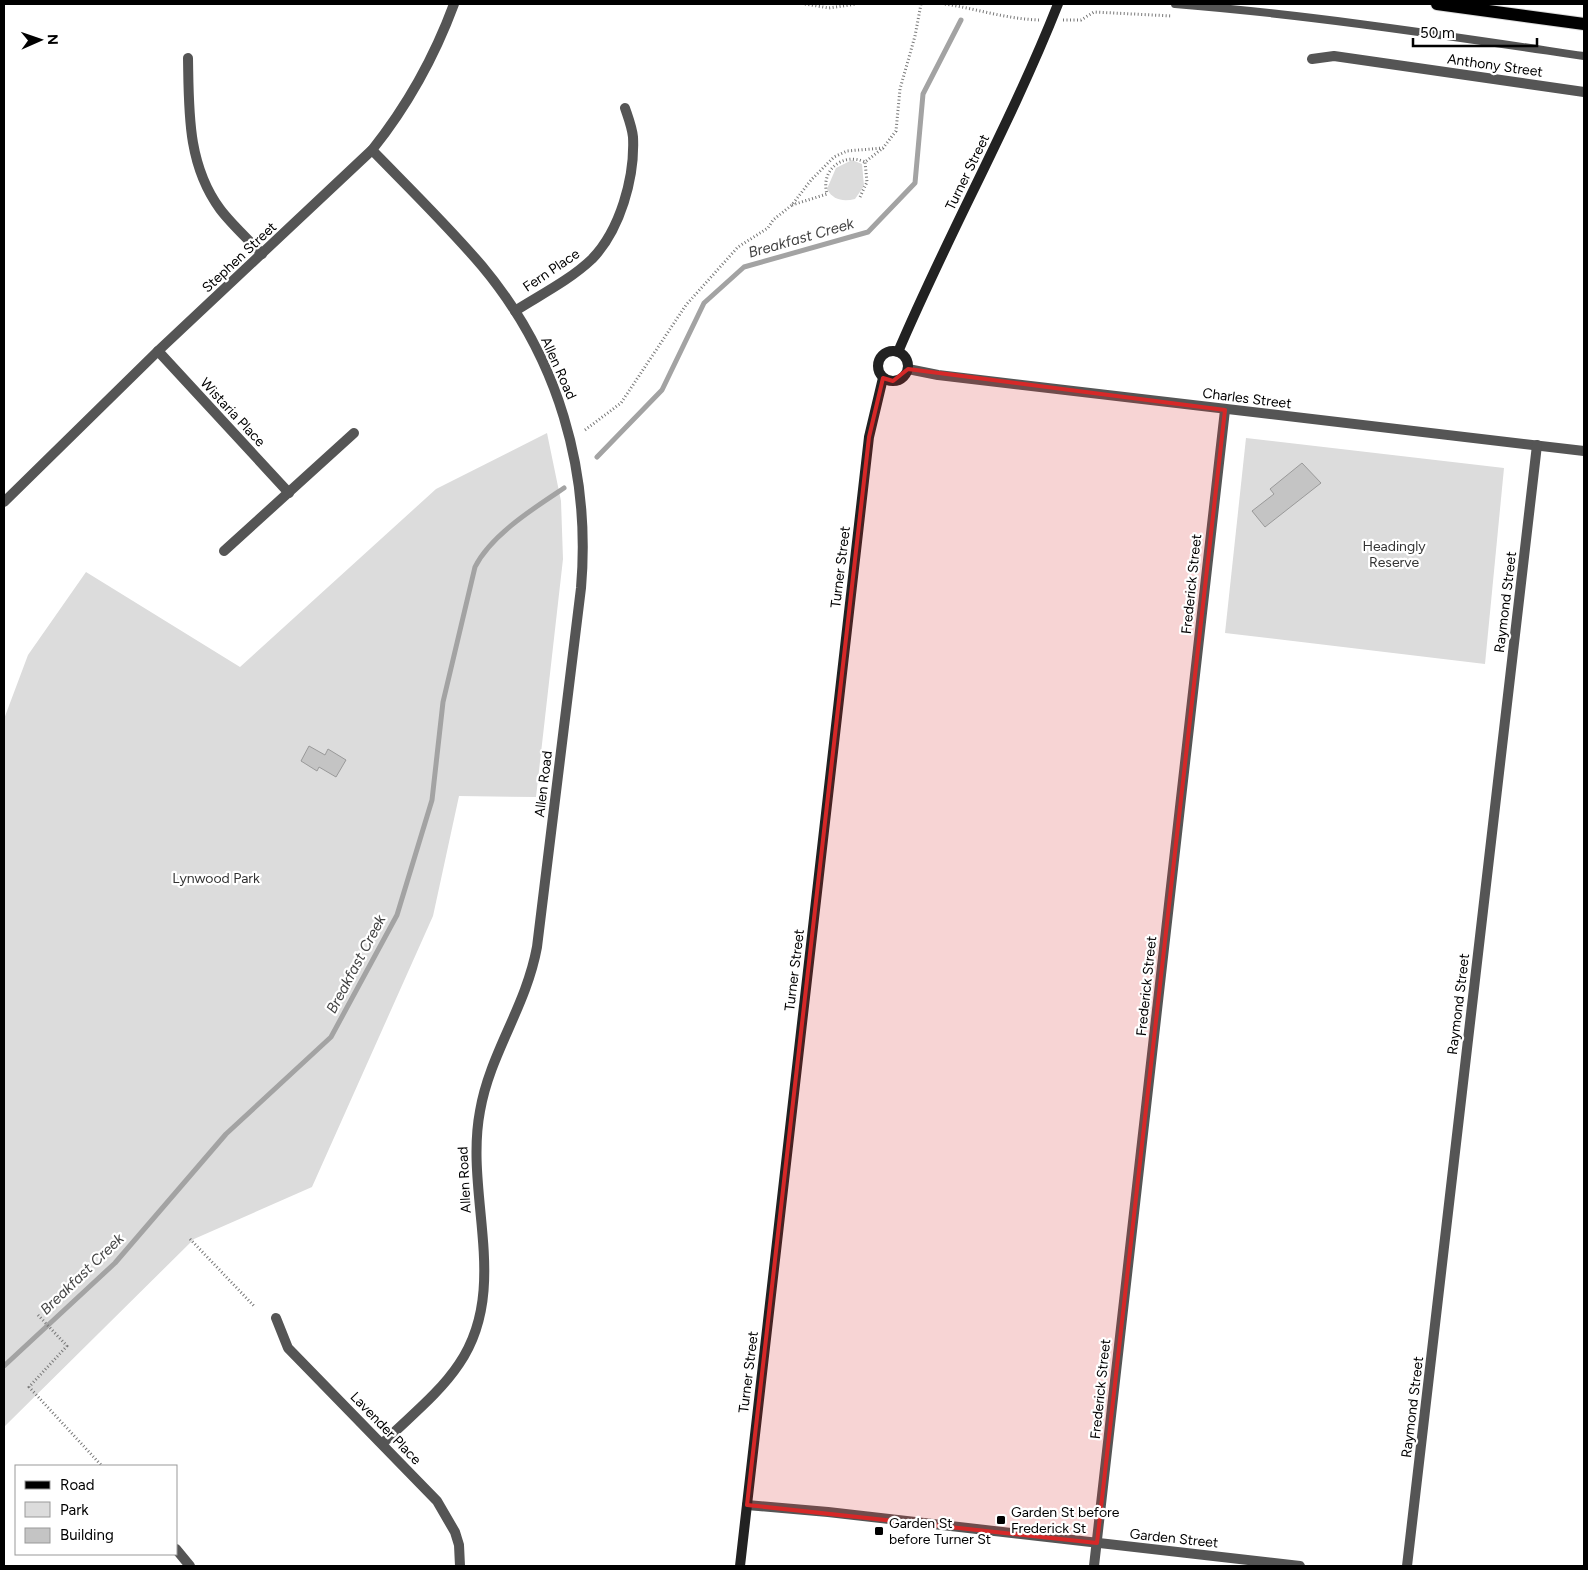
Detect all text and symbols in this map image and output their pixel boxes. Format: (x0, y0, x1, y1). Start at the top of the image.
north arrow (15, 15, 65, 65)
scale bar (1413, 15, 1537, 47)
text: 50 m (1420, 24, 1455, 42)
text: N (44, 34, 61, 45)
street label: Anthony Street (1446, 50, 1544, 81)
street label: Turner Street (942, 131, 993, 213)
water label: Breakfast Creek (746, 214, 857, 262)
street label: Stephen Street (199, 219, 280, 296)
street label: Fern Place (520, 245, 583, 296)
street label: Allen Road (537, 334, 580, 402)
street label: Wistaria Place (197, 374, 269, 450)
street label: Charles Street (1201, 385, 1292, 412)
street label: Turner Street (827, 525, 854, 609)
street label: Frederick Street (1178, 533, 1205, 635)
park label: Headingly Reserve (1362, 538, 1426, 571)
street label: Raymond Street (1491, 550, 1520, 654)
street label: Allen Road (531, 750, 556, 818)
park label: Lynwood Park (172, 870, 260, 887)
water label: Breakfast Creek (322, 911, 390, 1016)
street label: Turner Street (781, 928, 808, 1012)
street label: Frederick Street (1133, 935, 1160, 1037)
street label: Raymond Street (1444, 952, 1473, 1056)
street label: Allen Road (454, 1146, 475, 1214)
water label: Breakfast Creek (37, 1229, 128, 1318)
street label: Turner Street (735, 1330, 762, 1414)
street label: Frederick Street (1087, 1338, 1114, 1440)
street label: Raymond Street (1398, 1355, 1427, 1459)
street label: Lavender Place (347, 1388, 425, 1468)
legend (15, 1465, 178, 1555)
text: Road (60, 1476, 95, 1494)
text: Park (60, 1501, 89, 1519)
place label: Garden St before Frederick St (1011, 1504, 1120, 1537)
marker: Garden St before Frederick St (995, 1514, 1007, 1526)
place label: Garden St before Turner St (889, 1515, 991, 1548)
marker: Garden St before Turner St (873, 1525, 885, 1537)
street label: Garden Street (1129, 1525, 1219, 1552)
text: Building (60, 1526, 114, 1544)

